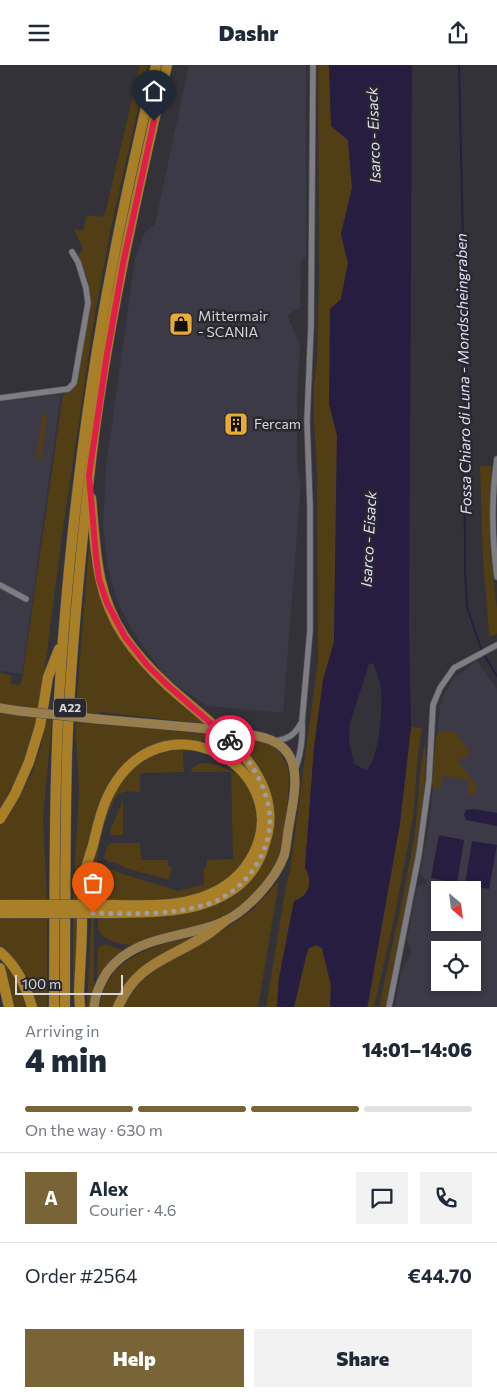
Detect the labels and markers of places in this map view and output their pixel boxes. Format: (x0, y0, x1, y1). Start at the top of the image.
pin (133, 70, 175, 121)
place label: Mittermair - SCANIA (198, 307, 268, 340)
shop icon: Mittermair - SCANIA (168, 311, 194, 337)
building icon: Fercam (223, 411, 249, 437)
place label: Fercam (254, 415, 301, 432)
pin (72, 862, 114, 913)

